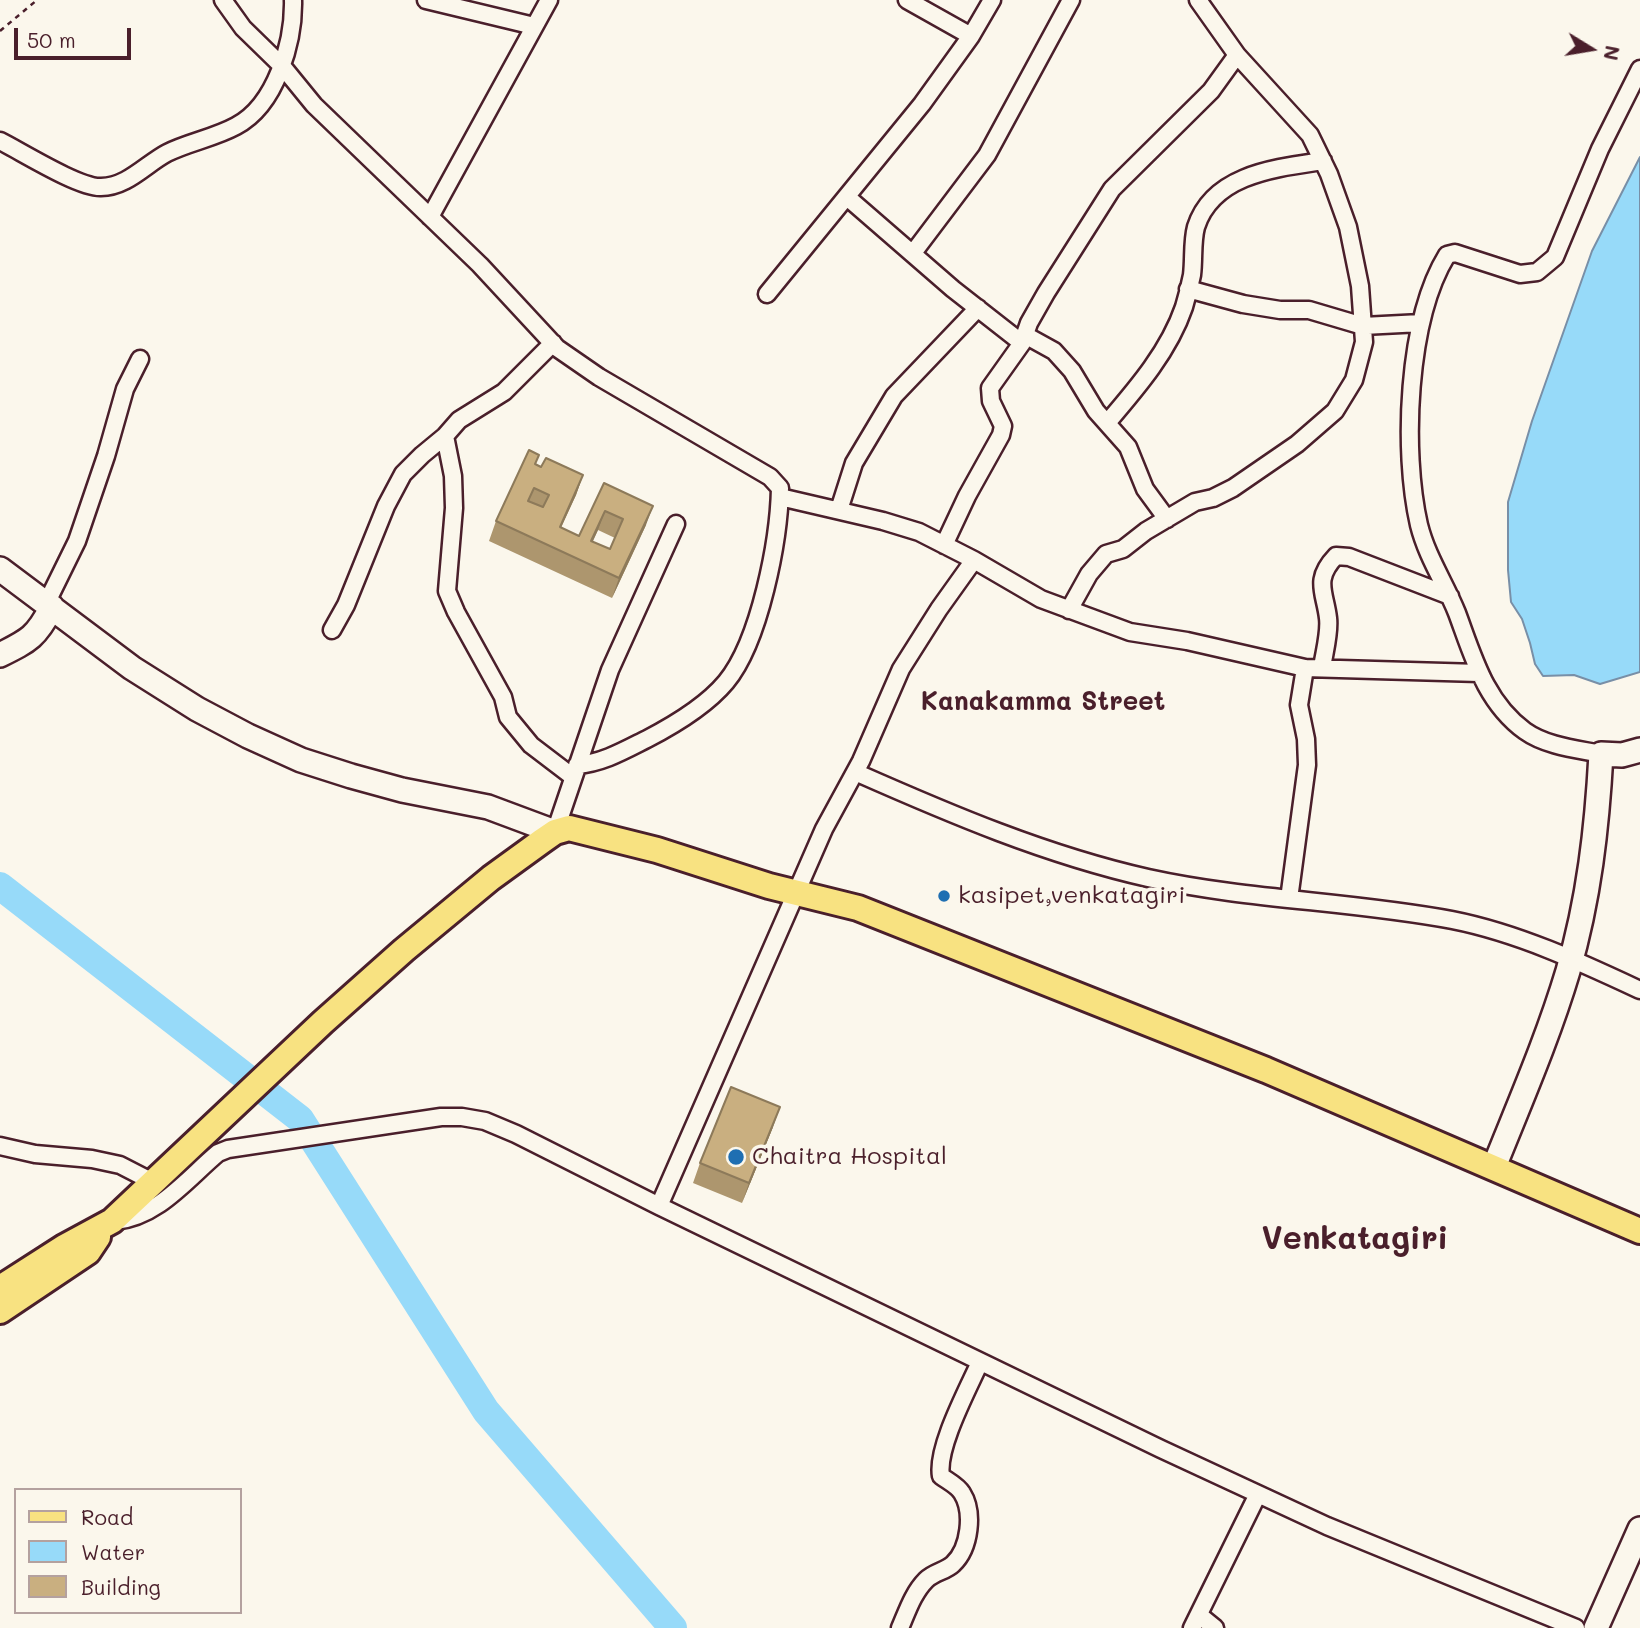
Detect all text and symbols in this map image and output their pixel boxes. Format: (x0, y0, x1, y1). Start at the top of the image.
scale bar (18, 14, 135, 58)
north arrow (1556, 14, 1626, 84)
text: 50 m (27, 26, 76, 53)
text: N (1598, 44, 1626, 63)
district label: Kanakamma Street (921, 686, 1165, 718)
place label: kasipet,venkatagiri (958, 882, 1185, 910)
marker: kasipet,venkatagiri (936, 888, 952, 904)
place label: Chaitra Hospital (752, 1143, 947, 1171)
marker: Chaitra Hospital (726, 1147, 746, 1167)
district label: Venkatagiri (1262, 1220, 1448, 1258)
legend (14, 1488, 242, 1614)
text: Road (81, 1503, 133, 1530)
text: Water (81, 1538, 145, 1565)
text: Building (81, 1573, 161, 1600)

